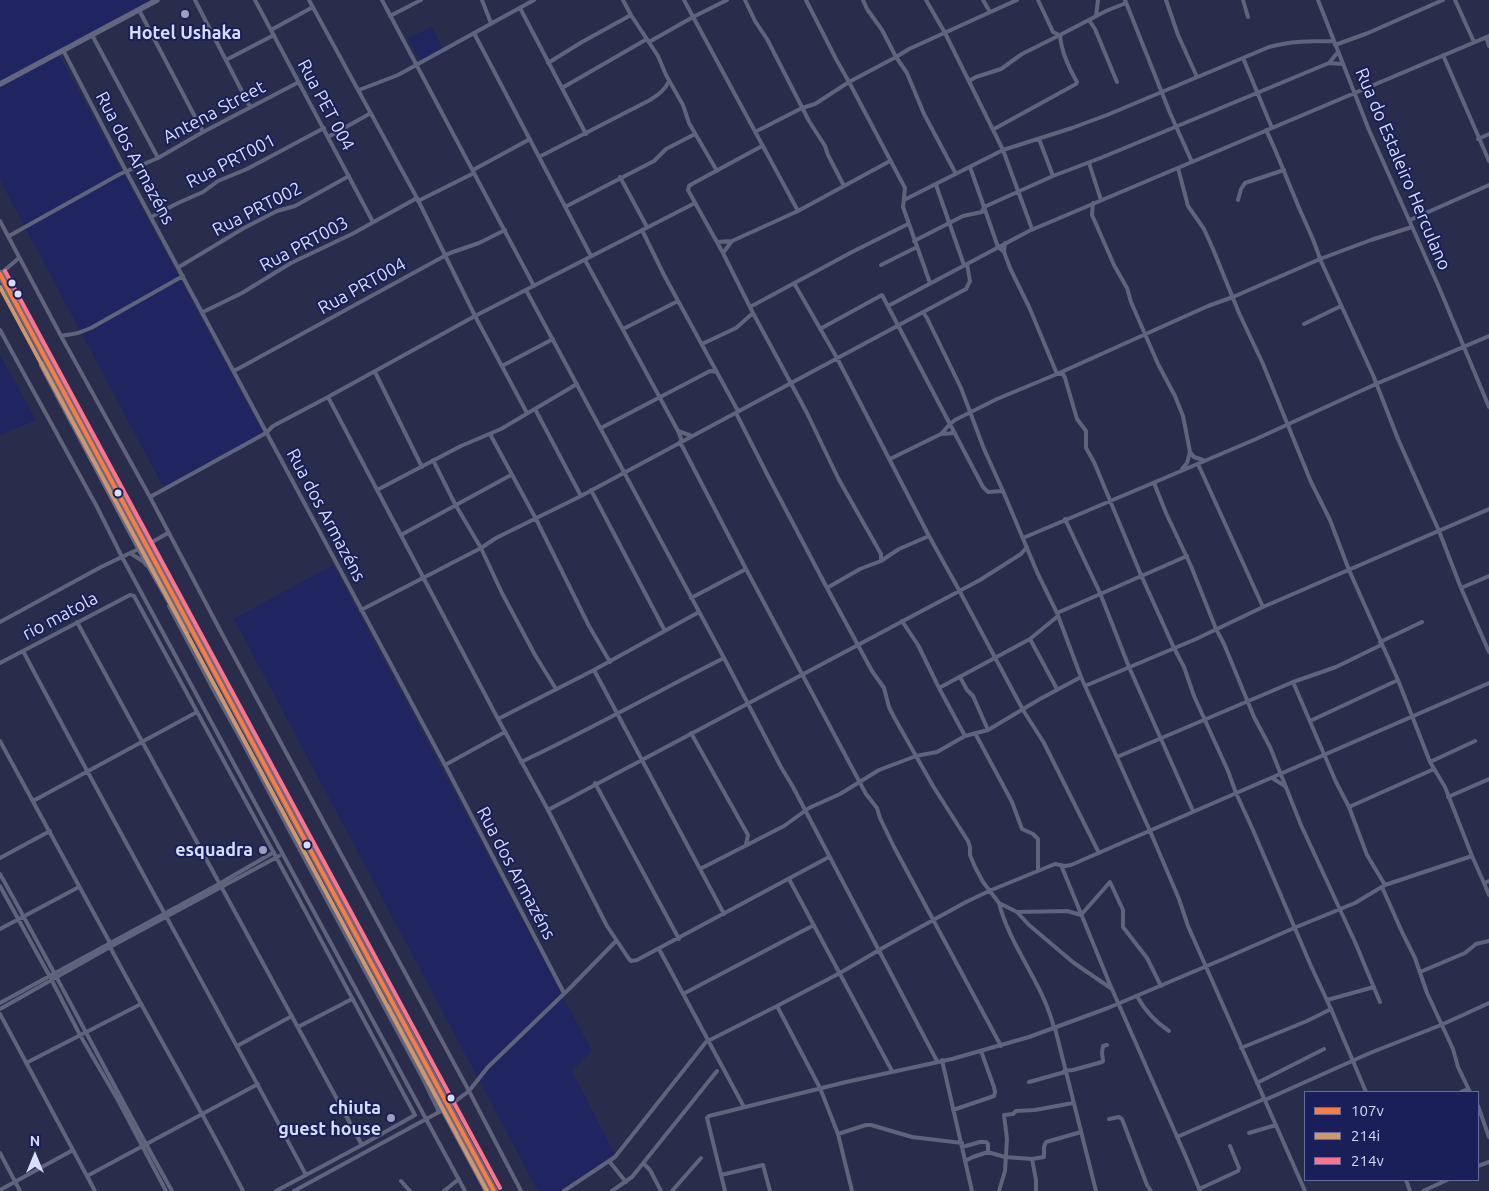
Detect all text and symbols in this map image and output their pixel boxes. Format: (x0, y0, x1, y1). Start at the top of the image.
marker: Hotel Ushaka (179, 8, 191, 20)
place label: Hotel Ushaka (129, 22, 241, 44)
street label: Rua PET 004 (293, 56, 359, 154)
street label: Rua do Estaleiro Herculano (1351, 65, 1455, 273)
street label: Antena Street (159, 76, 269, 148)
street label: Rua dos Armazéns (91, 88, 179, 228)
street label: Rua PRT001 (183, 129, 279, 193)
street label: Rua PRT002 (209, 177, 305, 241)
street label: Rua PRT003 (256, 212, 352, 276)
street label: Rua PRT004 (314, 253, 410, 319)
unlabelled marker (7, 278, 17, 288)
unlabelled marker (13, 289, 23, 299)
street label: Rua dos Armazéns (282, 445, 370, 585)
unlabelled marker (113, 488, 123, 498)
street label: rio matola (19, 587, 101, 645)
street label: Rua dos Armazéns (472, 803, 560, 943)
place label: esquadra (175, 839, 253, 861)
unlabelled marker (302, 840, 312, 850)
marker: esquadra (257, 844, 269, 856)
legend (1304, 1091, 1479, 1181)
unlabelled marker (446, 1093, 456, 1103)
place label: chiuta guest house (278, 1097, 381, 1140)
text: 107v (1351, 1102, 1384, 1119)
marker: chiuta guest house (385, 1112, 397, 1124)
text: 214i (1351, 1127, 1380, 1144)
north arrow (10, 1131, 60, 1181)
text: N (30, 1133, 40, 1149)
text: 214v (1351, 1152, 1384, 1169)

